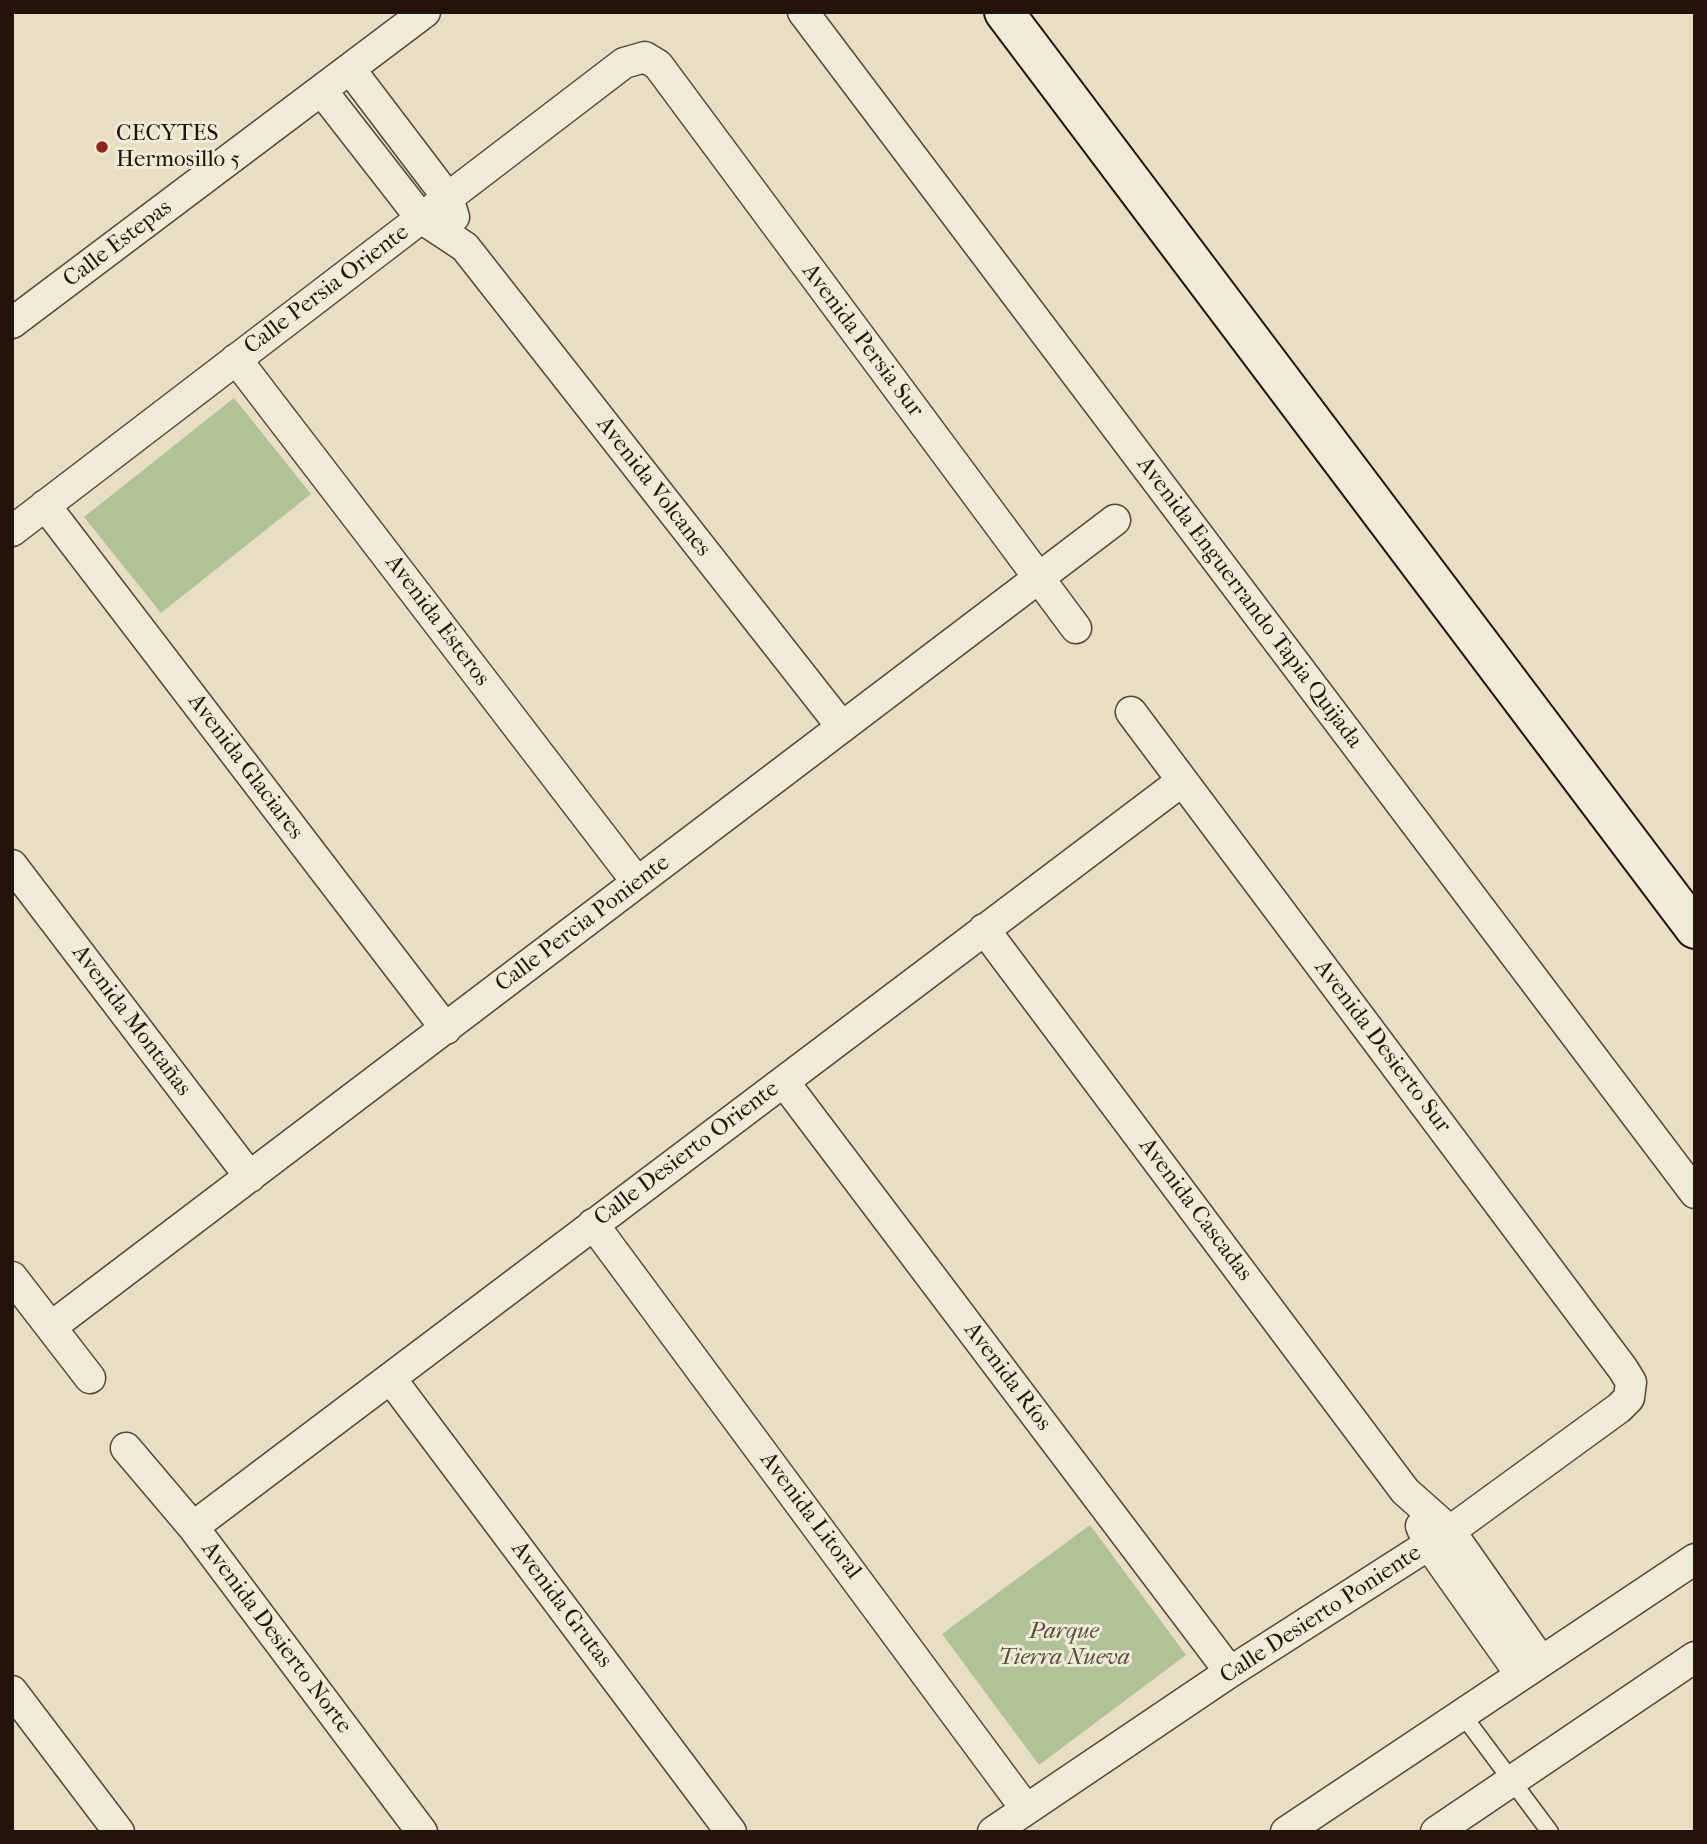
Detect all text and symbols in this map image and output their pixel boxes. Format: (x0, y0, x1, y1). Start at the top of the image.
place label: CECYTES Hermosillo 5 (116, 120, 240, 174)
marker: CECYTES Hermosillo 5 (94, 139, 110, 155)
street label: Calle Estepas (58, 194, 178, 294)
street label: Calle Persia Oriente (239, 219, 415, 361)
street label: Avenida Persia Sur (795, 259, 929, 423)
street label: Avenida Volcanes (590, 411, 716, 563)
street label: Avenida Enguerrando Tapia Quijada (1130, 452, 1368, 754)
street label: Avenida Esteros (379, 550, 495, 692)
street label: Avenida Glaciares (181, 689, 309, 845)
street label: Calle Percia Poniente (490, 850, 676, 998)
street label: Avenida Montañas (65, 940, 197, 1102)
street label: Avenida Desierto Sur (1308, 955, 1456, 1139)
street label: Calle Desierto Oriente (589, 1076, 785, 1232)
street label: Avenida Cascadas (1132, 1133, 1258, 1287)
street label: Avenida Ríos (957, 1317, 1057, 1437)
street label: Avenida Litoral (753, 1447, 867, 1585)
street label: Avenida Grutas (504, 1536, 618, 1674)
street label: Avenida Desierto Norte (195, 1537, 357, 1739)
street label: Calle Desierto Poniente (1215, 1540, 1427, 1690)
park label: Parque Tierra Nueva (998, 1618, 1130, 1672)

